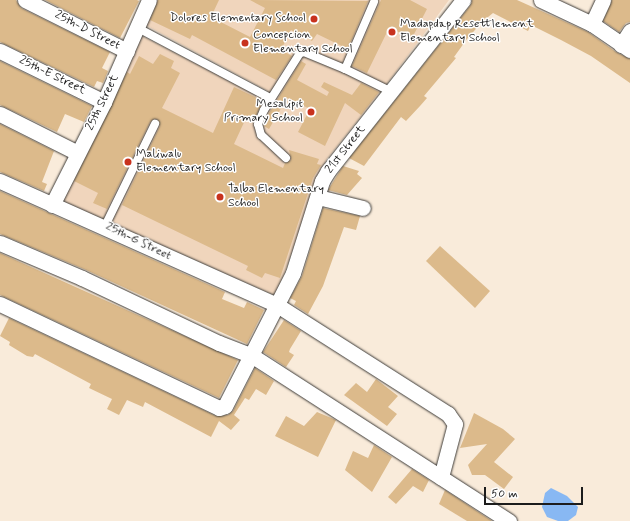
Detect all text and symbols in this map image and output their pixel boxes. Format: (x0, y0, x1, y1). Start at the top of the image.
street label: 25th-D Street (51, 8, 123, 54)
place label: Dolores Elementary School (166, 12, 306, 26)
marker: Dolores Elementary School (309, 14, 319, 24)
place label: Madapdap Resettlement Elementary School (400, 18, 532, 46)
marker: Madapdap Resettlement Elementary School (387, 27, 397, 37)
place label: Concepcion Elementary School (253, 29, 353, 57)
marker: Concepcion Elementary School (240, 38, 250, 48)
street label: 25th-E Street (16, 54, 88, 98)
street label: 25th Street (83, 73, 123, 133)
place label: Mesalipit Primary School (224, 98, 303, 126)
marker: Mesalipit Primary School (306, 107, 316, 117)
street label: 21st Street (323, 123, 369, 177)
place label: Maliwalu Elementary School (136, 148, 236, 176)
marker: Maliwalu Elementary School (123, 157, 133, 167)
place label: Talba Elementary School (228, 183, 323, 211)
marker: Talba Elementary School (215, 192, 225, 202)
street label: 25th-G Street (102, 219, 174, 265)
scale bar (486, 479, 585, 505)
text: 50 m (491, 486, 518, 502)

